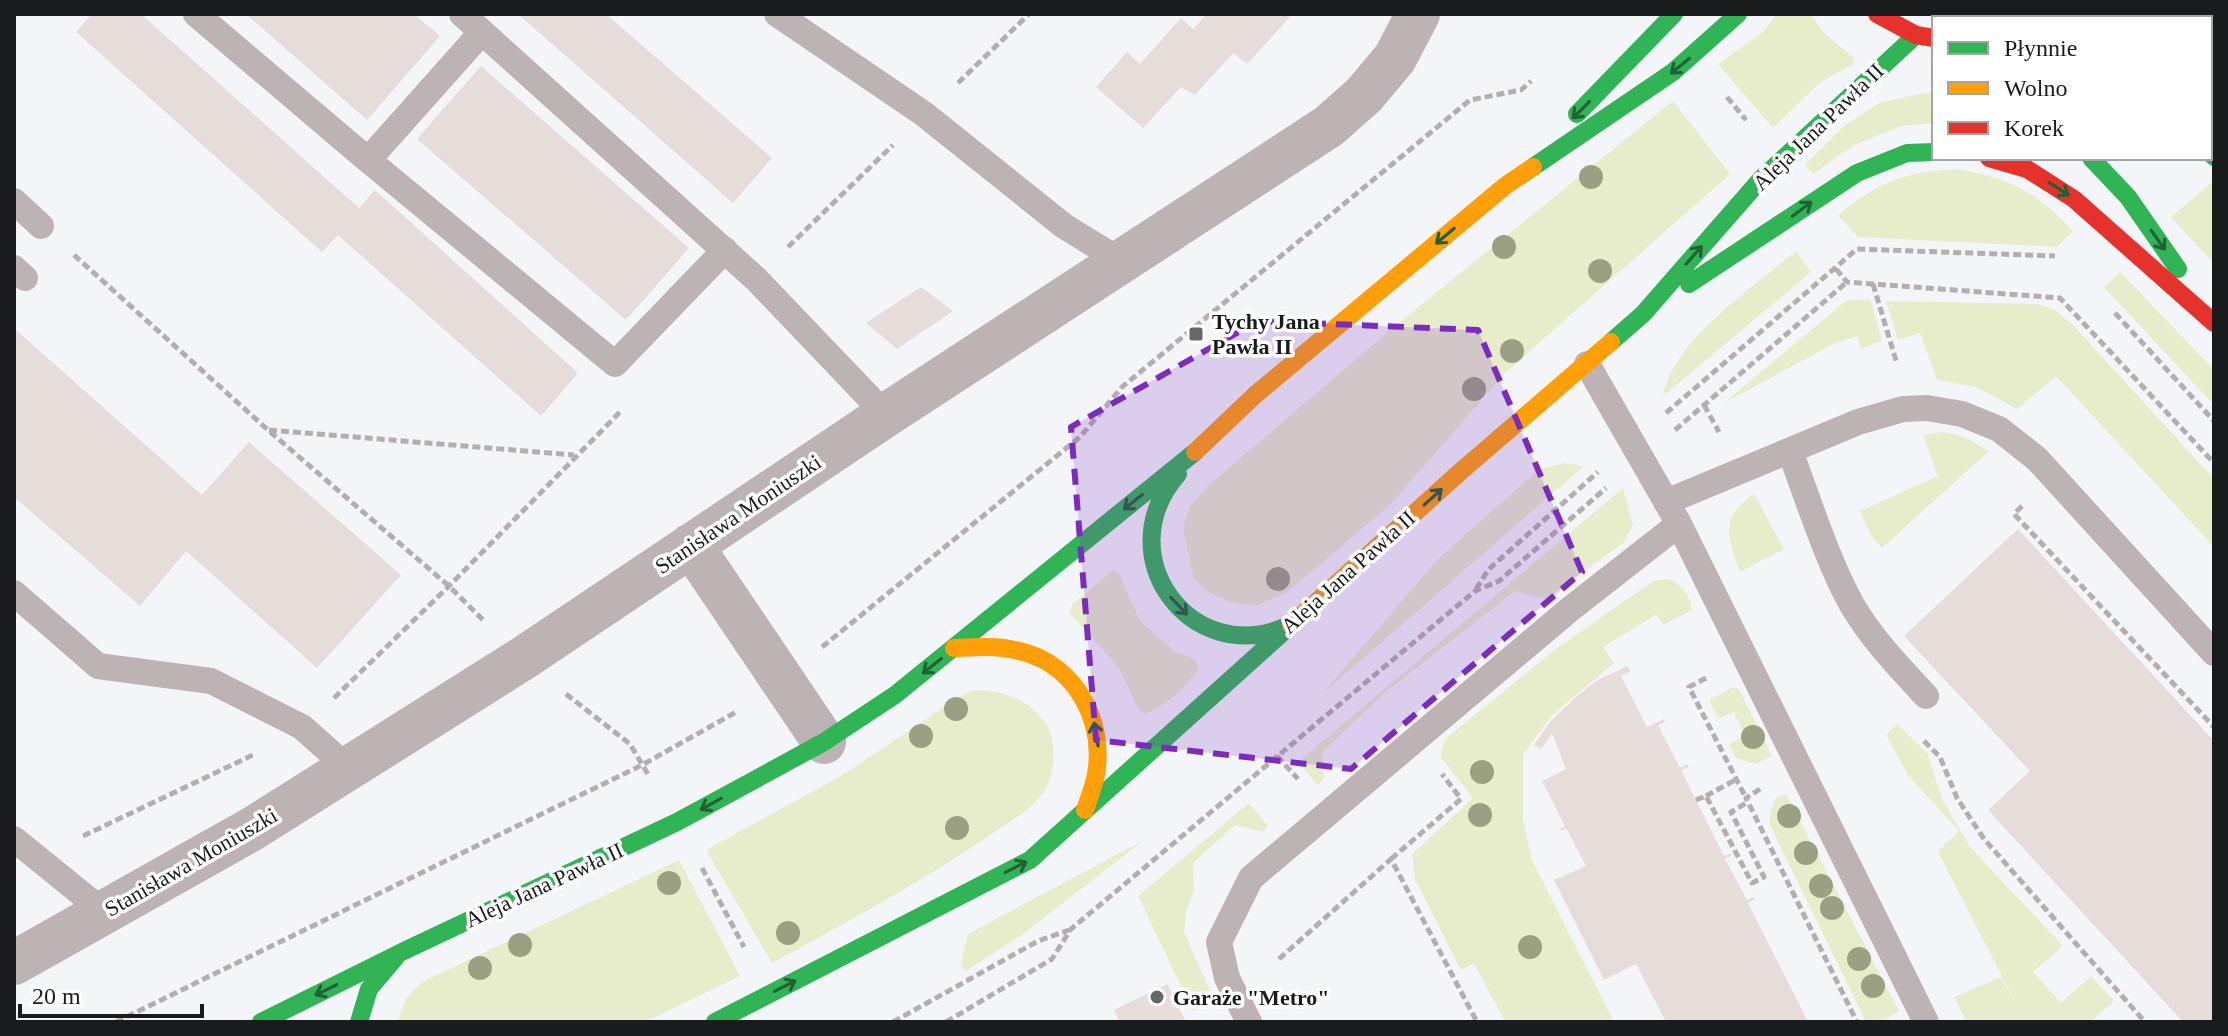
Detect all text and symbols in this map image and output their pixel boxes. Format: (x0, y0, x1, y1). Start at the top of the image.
legend (1932, 16, 2212, 160)
text: Płynnie (2004, 35, 2077, 61)
one-way arrow (1670, 57, 1691, 75)
street label: Aleja Jana Pawła II (1748, 58, 1888, 196)
text: Wolno (2004, 75, 2067, 101)
one-way arrow (1572, 100, 1591, 119)
text: Korek (2004, 115, 2064, 141)
one-way arrow (2047, 182, 2070, 198)
one-way arrow (1790, 201, 1812, 218)
one-way arrow (1435, 227, 1456, 245)
one-way arrow (2150, 229, 2166, 251)
one-way arrow (1685, 246, 1703, 266)
place label: Tychy Jana Pawła II (1212, 309, 1320, 359)
marker: Tychy Jana Pawła II (1187, 325, 1205, 343)
street label: Stanisława Moniuszki (650, 449, 826, 579)
one-way arrow (1422, 488, 1442, 506)
one-way arrow (1123, 493, 1144, 511)
street label: Aleja Jana Pawła II (1276, 505, 1420, 639)
one-way arrow (1170, 595, 1188, 615)
one-way arrow (922, 657, 942, 675)
one-way arrow (1087, 722, 1102, 748)
one-way arrow (700, 796, 724, 812)
street label: Stanisława Moniuszki (100, 802, 282, 922)
street label: Aleja Jana Pawła II (461, 837, 627, 933)
one-way arrow (1003, 859, 1027, 875)
scale bar (20, 968, 202, 1018)
one-way arrow (772, 978, 796, 994)
one-way arrow (315, 982, 339, 998)
text: 20 m (32, 983, 81, 1009)
place label: Garaże "Metro" (1173, 985, 1330, 1010)
marker: Garaże "Metro" (1148, 988, 1166, 1006)

